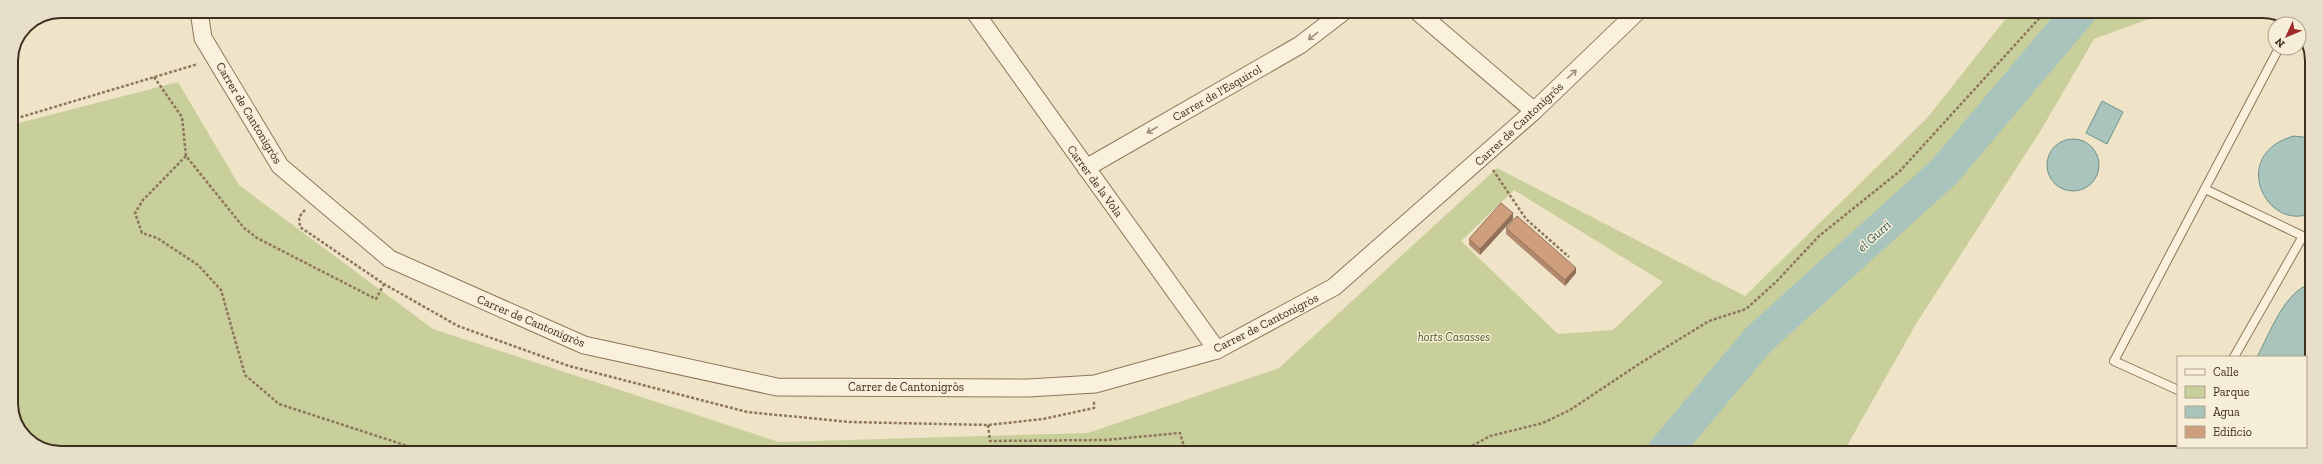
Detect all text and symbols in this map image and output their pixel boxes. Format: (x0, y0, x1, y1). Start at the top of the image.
north arrow (2267, 16, 2307, 56)
one-way arrow (1307, 31, 1318, 40)
text: N (2272, 35, 2288, 50)
street label: Carrer de Cantonigròs (213, 60, 285, 166)
street label: Carrer de l'Esquirol (1170, 62, 1264, 124)
one-way arrow (1567, 69, 1577, 79)
street label: Carrer de Cantonigròs (1472, 79, 1566, 169)
one-way arrow (1146, 126, 1158, 134)
street label: Carrer de la Vola (1064, 142, 1126, 220)
water label: el Gurri (1854, 217, 1894, 255)
street label: Carrer de Cantonigròs (1211, 290, 1321, 356)
street label: Carrer de Cantonigròs (475, 292, 587, 350)
park label: horts Casasses (1418, 330, 1490, 344)
legend (2177, 356, 2307, 448)
text: Calle (2213, 365, 2239, 379)
street label: Carrer de Cantonigròs (848, 380, 964, 394)
text: Parque (2213, 385, 2250, 399)
text: Agua (2213, 405, 2240, 419)
text: Edificio (2213, 425, 2252, 439)

